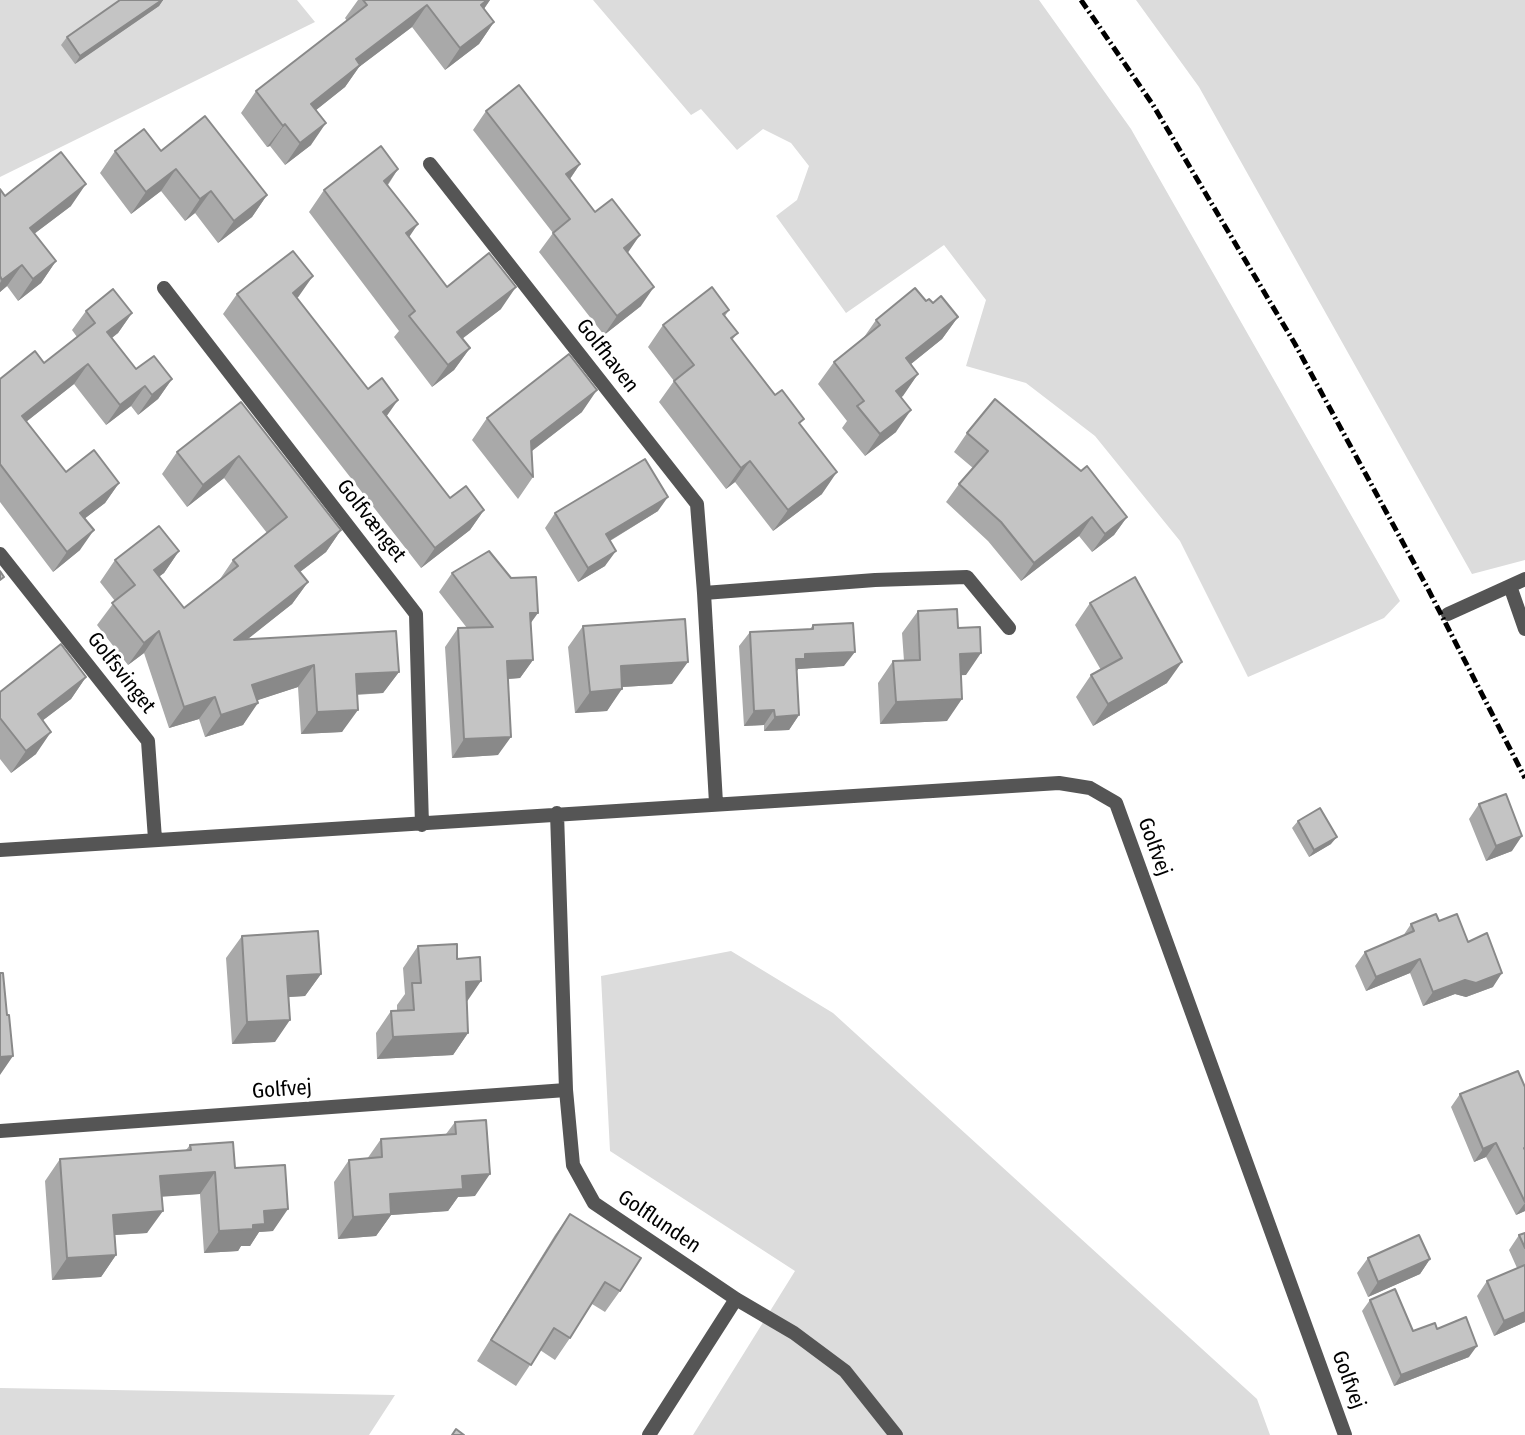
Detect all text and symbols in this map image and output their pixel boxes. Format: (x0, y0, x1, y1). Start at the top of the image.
street label: Golfhaven (570, 314, 644, 398)
street label: Golfvænget (331, 475, 411, 567)
street label: Golfsvinget (81, 627, 161, 719)
street label: Golfvej (1132, 815, 1176, 879)
street label: Golfvej (251, 1075, 313, 1105)
street label: Golflunden (613, 1185, 705, 1259)
street label: Golfvej (1326, 1348, 1370, 1412)

